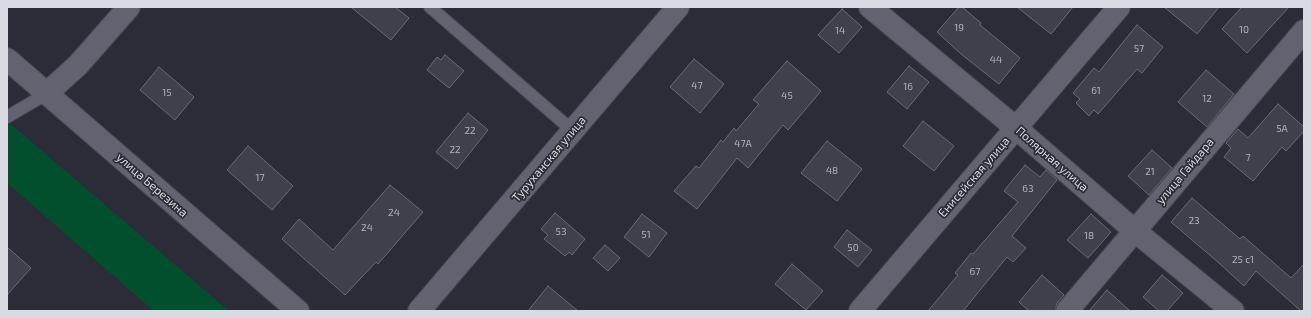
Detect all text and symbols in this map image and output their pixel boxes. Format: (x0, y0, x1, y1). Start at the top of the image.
house number: 19 (954, 22, 964, 34)
house number: 10 (1239, 24, 1249, 36)
house number: 14 (835, 25, 845, 37)
house number: 57 (1134, 43, 1144, 55)
house number: 44 (990, 54, 1002, 66)
house number: 47 (691, 80, 703, 92)
house number: 16 (903, 81, 913, 93)
house number: 61 (1091, 85, 1101, 97)
house number: 15 (162, 87, 172, 99)
house number: 45 (781, 90, 793, 102)
house number: 12 (1202, 93, 1212, 105)
street label: Туруханская улица (509, 113, 589, 205)
house number: 5А (1276, 123, 1288, 135)
street label: Полярная улица (1013, 124, 1091, 194)
house number: 22 (464, 125, 476, 137)
street label: Енисейская улица (935, 134, 1013, 220)
street label: улица Гайдара (1153, 135, 1217, 207)
house number: 47А (734, 138, 752, 150)
house number: 22 (449, 144, 461, 156)
street label: улица Березина (113, 150, 191, 220)
house number: 7 (1245, 152, 1251, 164)
house number: 48 (826, 165, 838, 177)
house number: 21 (1145, 166, 1155, 178)
house number: 17 (255, 172, 265, 184)
house number: 63 (1022, 183, 1034, 195)
house number: 24 (388, 207, 400, 219)
house number: 23 (1188, 215, 1200, 227)
house number: 24 (361, 222, 373, 234)
house number: 53 (556, 226, 566, 238)
house number: 51 (641, 229, 651, 241)
house number: 18 (1084, 230, 1094, 242)
house number: 50 (847, 242, 859, 254)
house number: 25 с1 (1232, 254, 1254, 266)
house number: 67 (970, 266, 980, 278)

